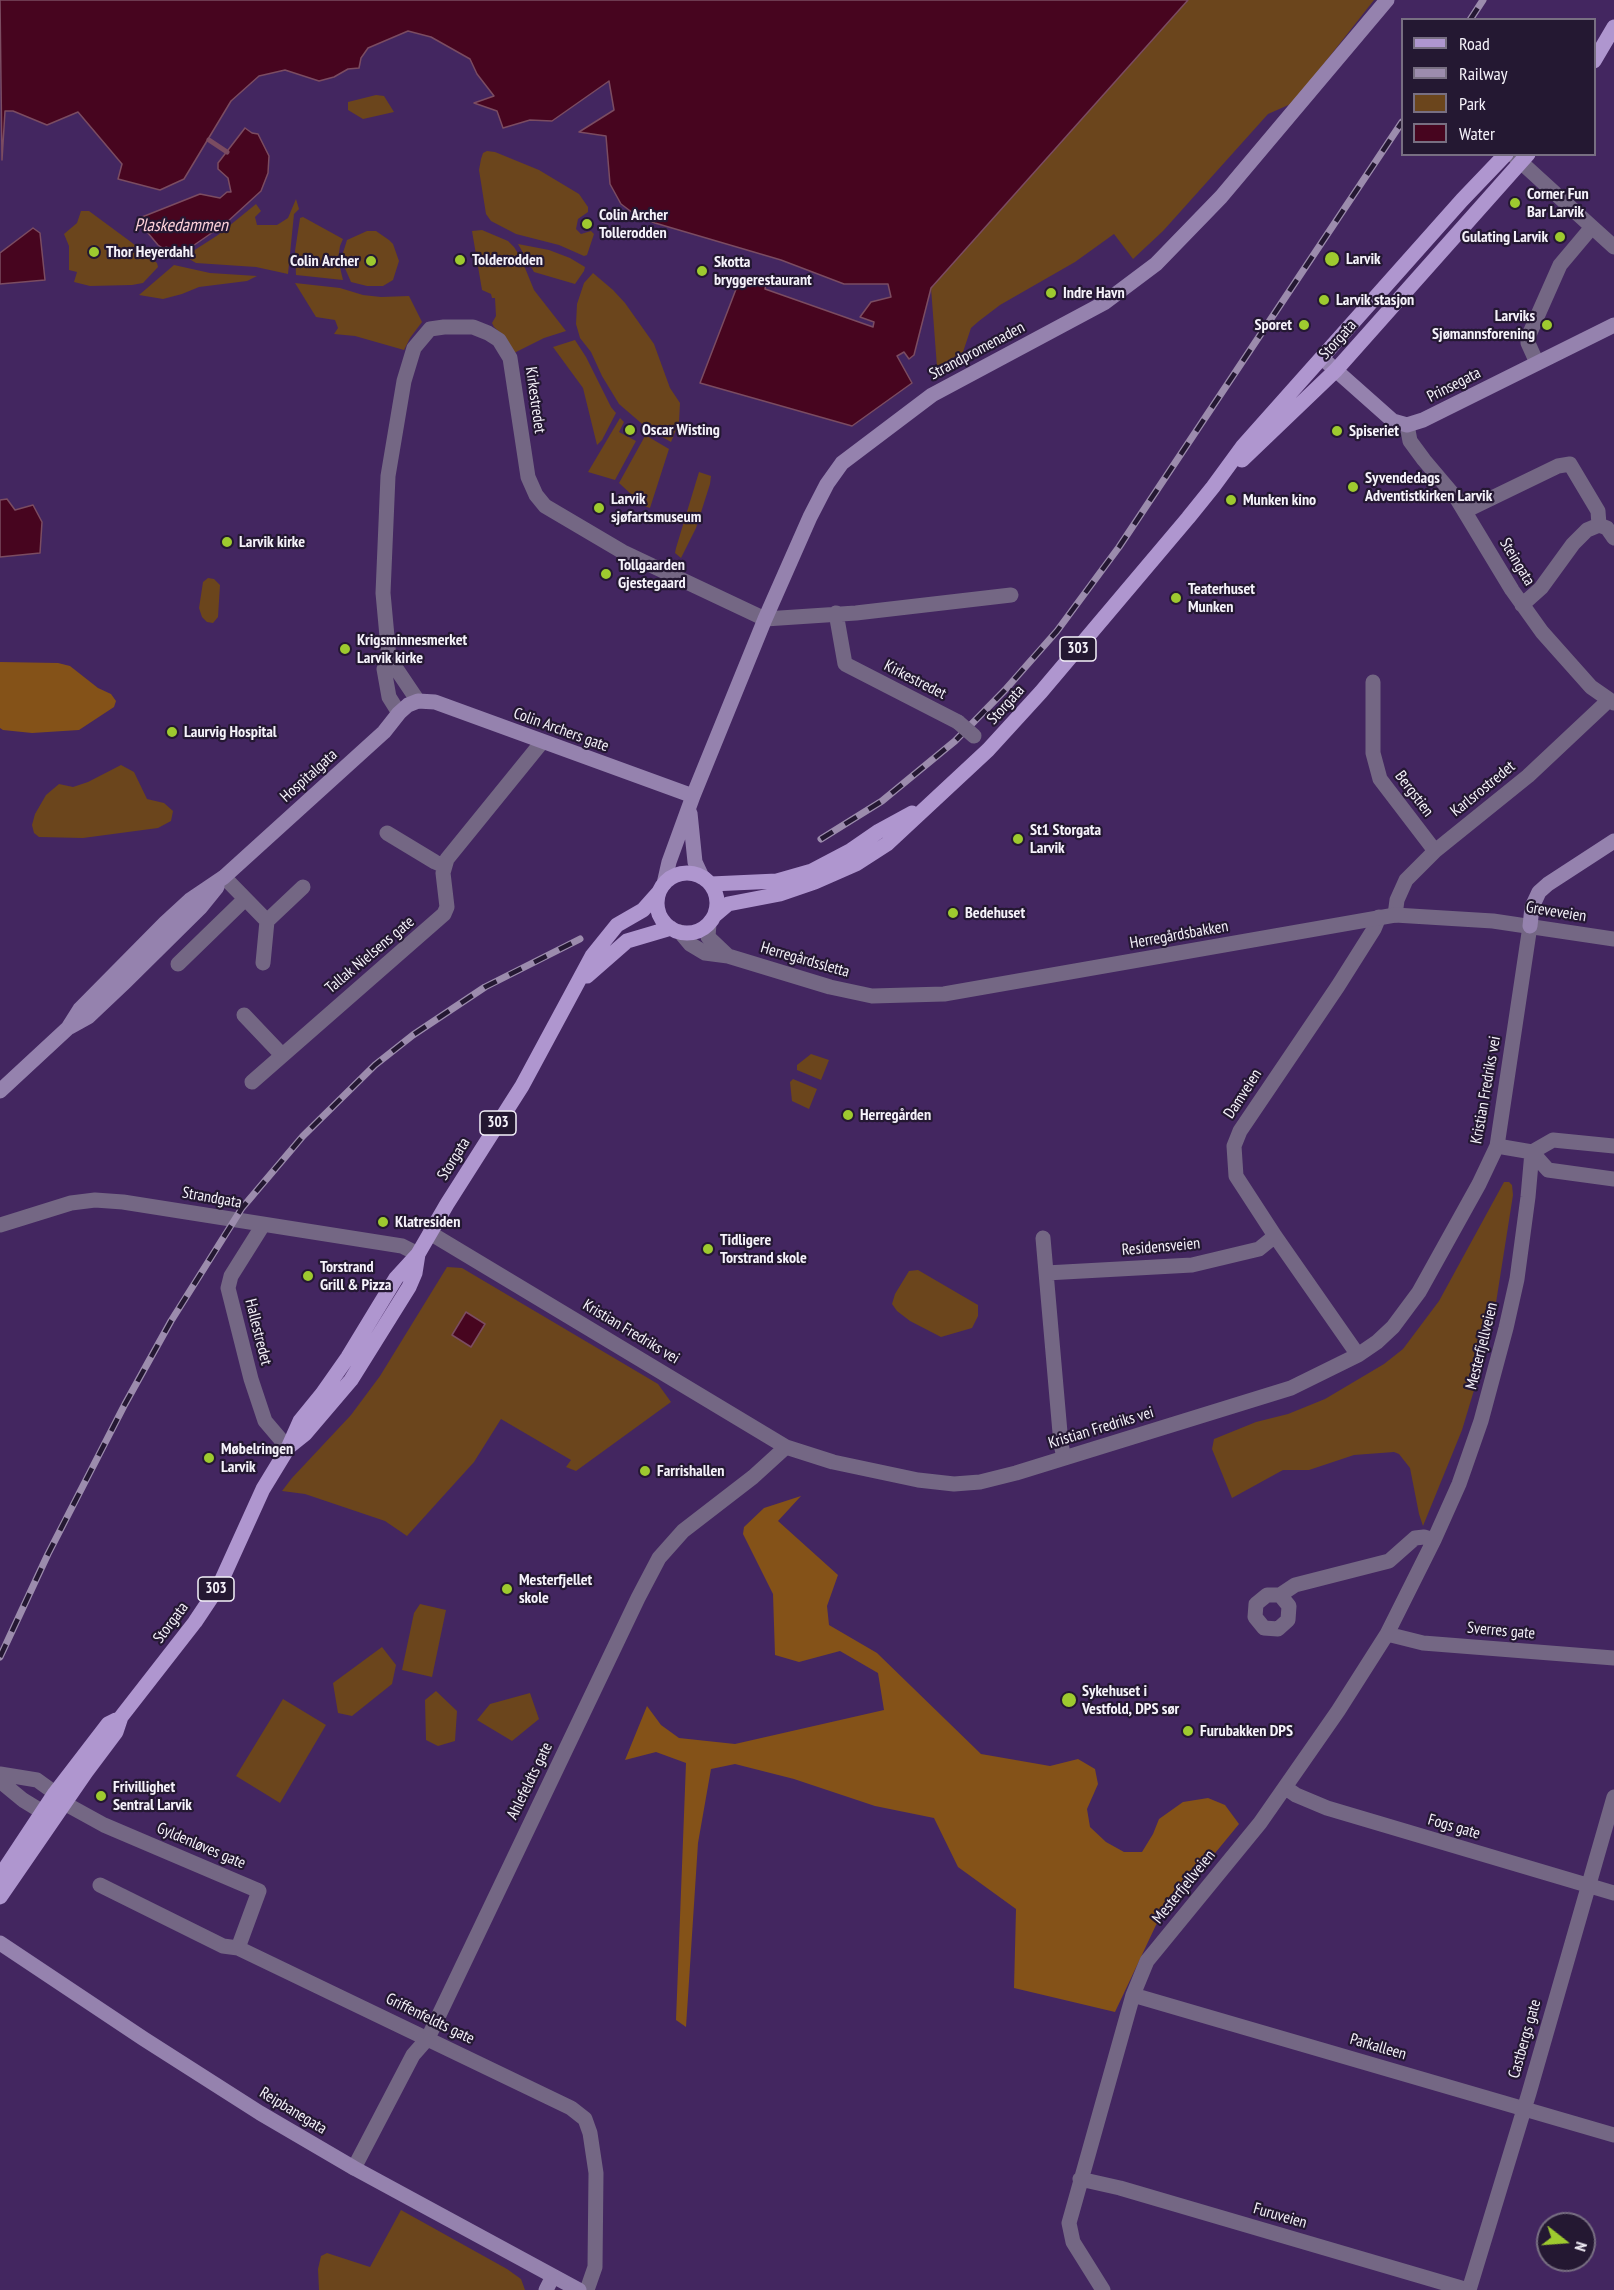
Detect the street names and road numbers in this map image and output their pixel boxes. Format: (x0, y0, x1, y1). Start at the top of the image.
street label: Storgata (1315, 316, 1361, 364)
street label: Strandpromenaden (926, 318, 1028, 384)
street label: Prinsegata (1424, 363, 1484, 407)
street label: Kirkestredet (521, 365, 549, 435)
street label: Steingata (1495, 535, 1539, 589)
road number: 303 (1060, 637, 1096, 661)
street label: Kirkestredet (881, 656, 949, 704)
street label: Storgata (983, 681, 1029, 729)
street label: Colin Archers gate (511, 704, 611, 756)
street label: Hospitalgata (277, 745, 341, 807)
street label: Karlsrostredet (1447, 757, 1519, 821)
street label: Bergstien (1391, 767, 1437, 821)
street label: Greveveien (1524, 898, 1588, 926)
street label: Tallak Nielsens gate (322, 912, 418, 998)
street label: Herregårdsbakken (1128, 917, 1230, 953)
street label: Herregårdssletta (758, 938, 852, 982)
street label: Kristian Fredriks vei (1467, 1035, 1505, 1145)
street label: Damveien (1220, 1066, 1266, 1122)
road number: 303 (480, 1111, 516, 1135)
street label: Storgata (434, 1134, 474, 1184)
street label: Strandgata (181, 1183, 243, 1213)
street label: Residensveien (1121, 1234, 1201, 1260)
street label: Kristian Fredriks vei (579, 1296, 683, 1368)
street label: Hallestredet (240, 1297, 276, 1367)
street label: Mesterfjellveien (1462, 1300, 1502, 1392)
street label: Kristian Fredriks vei (1046, 1403, 1156, 1453)
road number: 303 (198, 1577, 234, 1601)
street label: Storgata (149, 1599, 193, 1647)
street label: Sverres gate (1466, 1618, 1536, 1644)
street label: Ahlefeldts gate (503, 1739, 557, 1823)
street label: Fogs gate (1426, 1810, 1482, 1844)
street label: Gyldenløves gate (154, 1819, 248, 1873)
street label: Mesterfjellveien (1149, 1846, 1219, 1928)
street label: Griffenfeldts gate (383, 1989, 477, 2049)
street label: Castbergs gate (1505, 1997, 1545, 2081)
street label: Parkalleen (1348, 2030, 1408, 2064)
street label: Reipbanegata (256, 2083, 330, 2139)
street label: Furuveien (1251, 2199, 1309, 2233)

